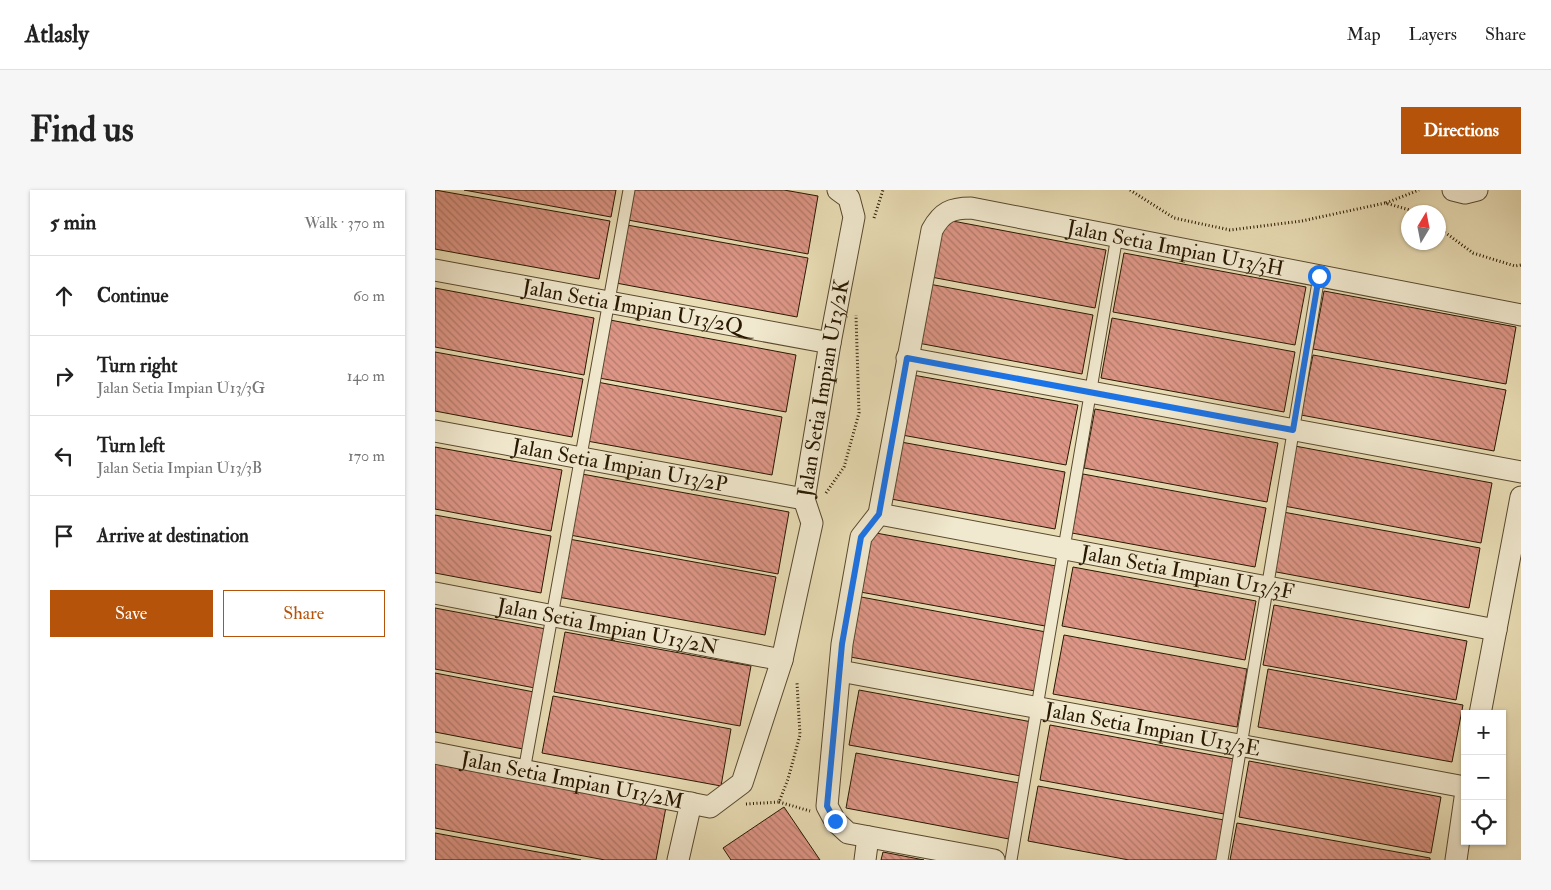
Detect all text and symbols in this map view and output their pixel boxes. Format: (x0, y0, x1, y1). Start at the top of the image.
text: Atlasly (25, 19, 89, 50)
text: Map (1347, 23, 1381, 46)
text: Layers (1409, 23, 1457, 46)
text: Share (1485, 23, 1526, 46)
button: Directions (1401, 107, 1521, 154)
text: Find us (30, 108, 134, 152)
north arrow (1401, 205, 1446, 250)
text: 5 min (50, 209, 96, 236)
text: Walk · 370 m (304, 213, 385, 233)
street label: Jalan Setia Impian U13/3H (1064, 214, 1286, 283)
route start (1308, 265, 1331, 288)
street label: Jalan Setia Impian U13/2Q (519, 273, 758, 343)
street label: Jalan Setia Impian U13/2K (791, 276, 856, 500)
icon: ahead (50, 282, 78, 310)
text: Continue (97, 284, 168, 308)
text: 60 m (353, 286, 385, 306)
text: Turn right (97, 354, 177, 378)
icon: right (50, 362, 78, 390)
text: 140 m (347, 366, 385, 386)
text: Jalan Setia Impian U13/3G (97, 378, 265, 398)
street label: Jalan Setia Impian U13/2P (509, 432, 730, 499)
text: Turn left (97, 434, 165, 458)
icon: left (50, 442, 78, 470)
text: 170 m (348, 446, 385, 466)
text: Jalan Setia Impian U13/3B (97, 458, 262, 478)
icon: arrive (50, 522, 78, 550)
text: Arrive at destination (97, 524, 249, 548)
street label: Jalan Setia Impian U13/3F (1078, 539, 1296, 606)
button: Save (50, 590, 213, 637)
button: Share (223, 590, 385, 637)
street label: Jalan Setia Impian U13/2N (494, 592, 721, 661)
street label: Jalan Setia Impian U13/3E (1042, 696, 1262, 763)
map controls (1461, 710, 1506, 845)
button: + (1461, 710, 1506, 755)
street label: Jalan Setia Impian U13/2M (458, 745, 686, 816)
button: − (1461, 755, 1506, 800)
button: locate (1461, 800, 1506, 845)
route end (824, 810, 847, 833)

